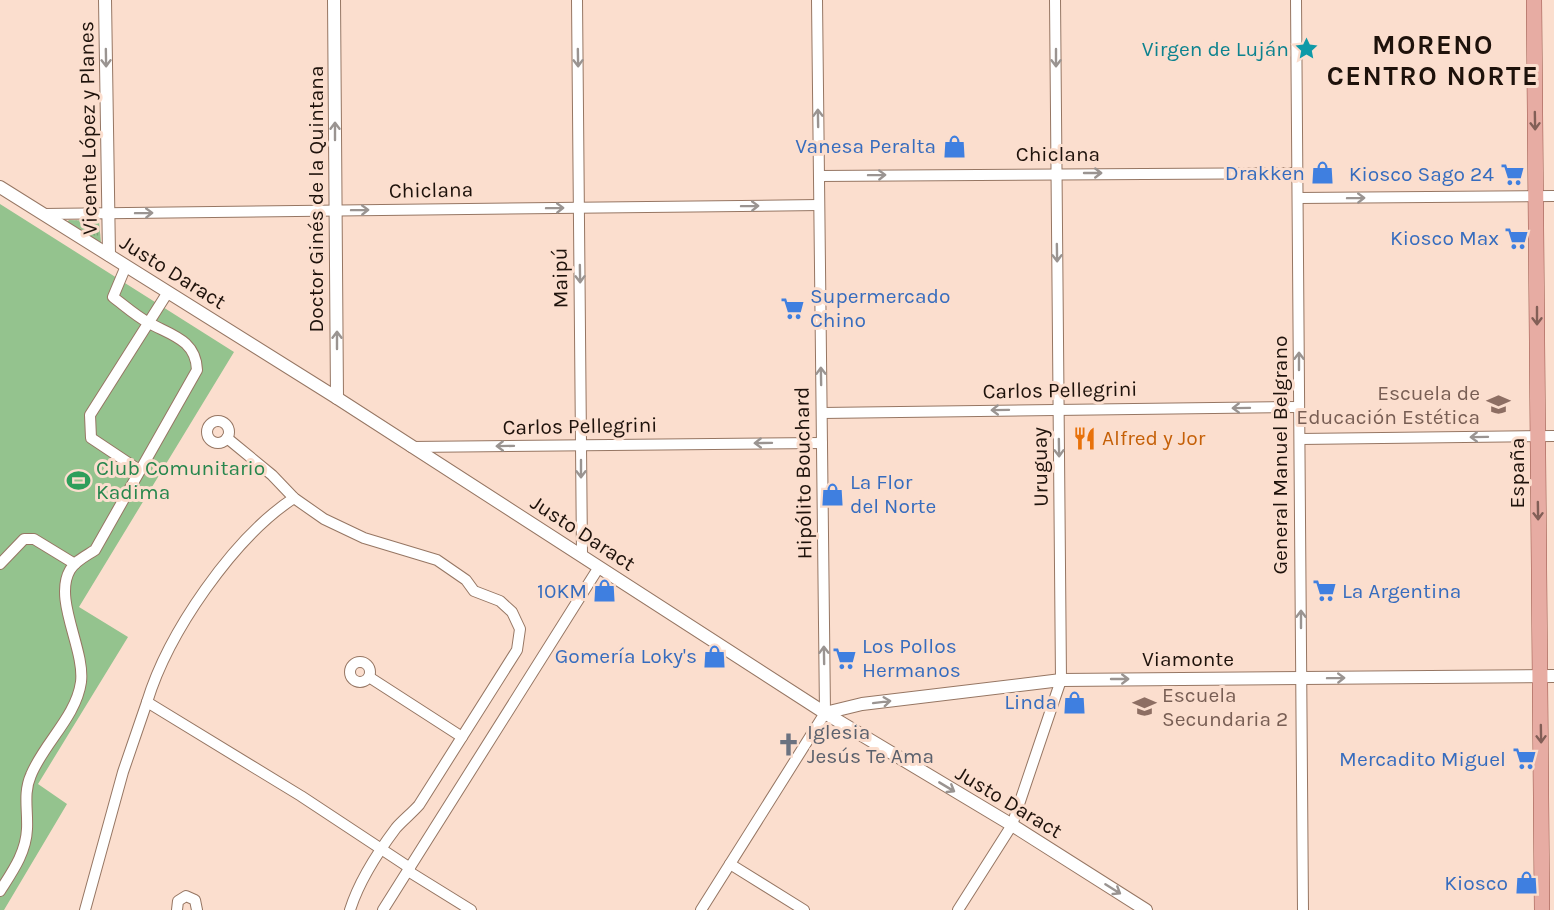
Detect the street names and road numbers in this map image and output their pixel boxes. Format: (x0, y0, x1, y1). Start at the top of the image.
street label: Vicente López y Planes (74, 21, 102, 235)
street label: Doctor Ginés de la Quintana (304, 65, 328, 333)
street label: Chiclana (1016, 142, 1100, 166)
street label: Chiclana (389, 177, 473, 203)
street label: Justo Daract (116, 230, 230, 314)
street label: Maipú (547, 247, 573, 309)
street label: General Manuel Belgrano (1268, 335, 1292, 575)
street label: Carlos Pellegrini (982, 377, 1138, 403)
street label: Hipólito Bouchard (789, 386, 817, 560)
street label: Carlos Pellegrini (502, 413, 658, 439)
street label: Uruguay (1027, 427, 1053, 507)
street label: España (1505, 438, 1529, 508)
street label: Justo Daract (526, 490, 640, 576)
street label: Viamonte (1142, 647, 1234, 671)
street label: Justo Daract (951, 761, 1067, 843)

